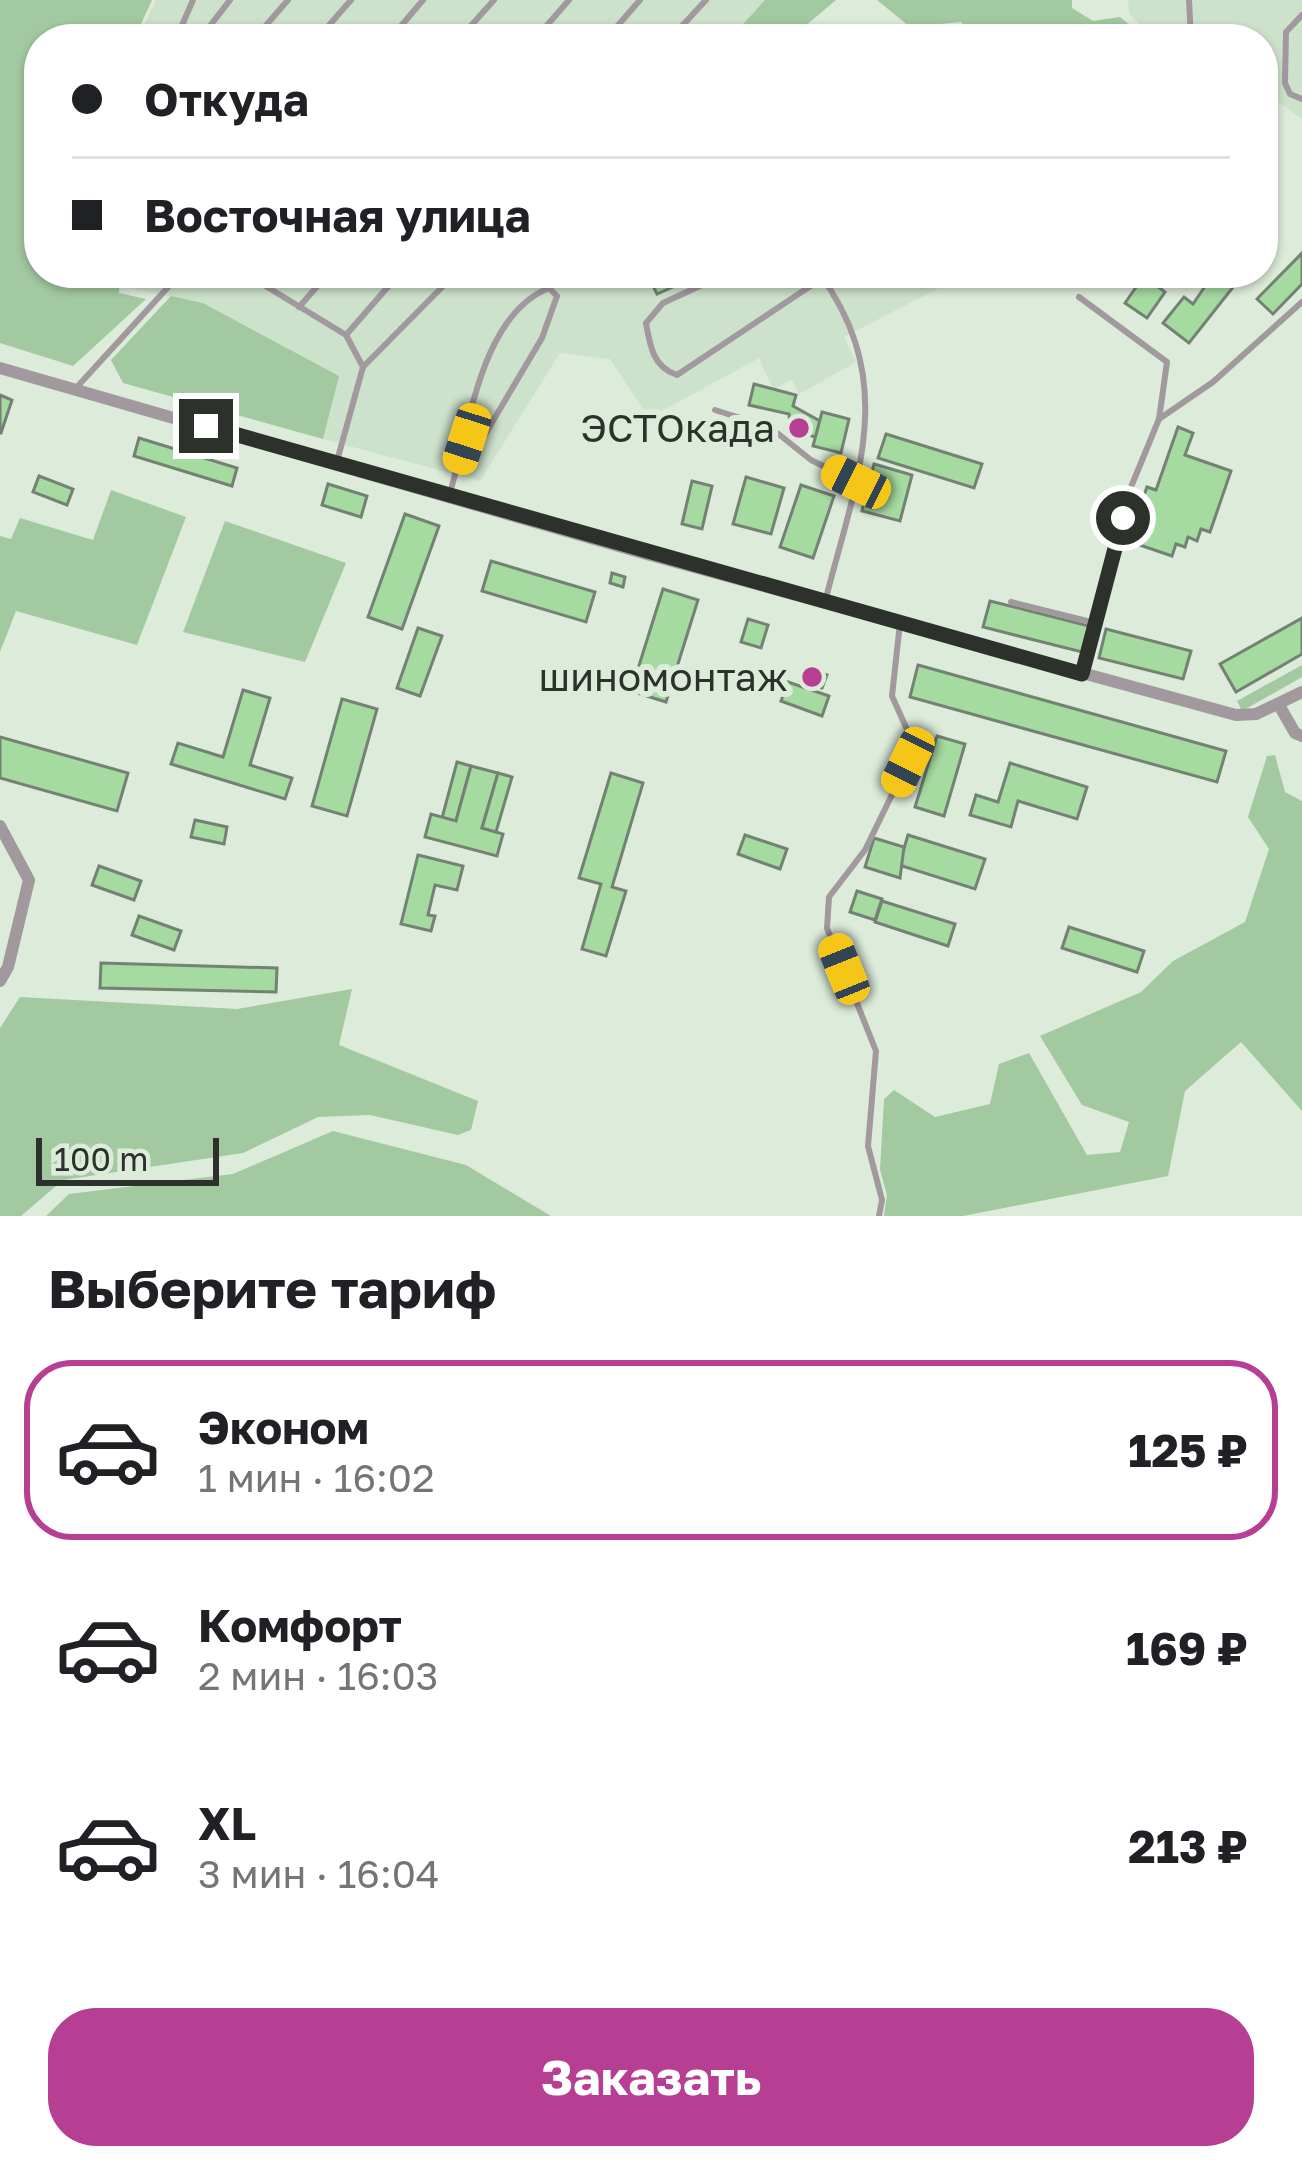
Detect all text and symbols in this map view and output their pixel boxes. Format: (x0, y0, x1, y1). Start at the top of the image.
text: Откуда (144, 72, 309, 126)
text: Восточная улица (144, 188, 531, 242)
route end (179, 399, 233, 453)
car (439, 399, 495, 479)
place label: ЭСТОкада (580, 404, 775, 451)
marker: ЭСТОкада (786, 415, 812, 441)
car (816, 450, 896, 514)
route start (1096, 491, 1150, 545)
place label: шиномонтаж (539, 653, 788, 700)
marker: шиномонтаж (799, 664, 825, 690)
car (876, 722, 940, 802)
car (814, 929, 874, 1009)
scale bar (36, 1132, 219, 1185)
text: 100 m (54, 1139, 148, 1178)
text: Выберите тариф (48, 1255, 496, 1320)
icon: car (54, 1396, 162, 1504)
text: Эконом (198, 1400, 369, 1454)
text: 125 ₽ (1128, 1423, 1248, 1477)
text: 1 мин · 16:02 (198, 1454, 435, 1501)
icon: car (54, 1594, 162, 1702)
text: Комфорт (198, 1598, 402, 1652)
text: 169 ₽ (1126, 1621, 1248, 1675)
text: 2 мин · 16:03 (198, 1652, 438, 1699)
icon: car (54, 1792, 162, 1900)
text: XL (198, 1796, 256, 1850)
text: 213 ₽ (1128, 1819, 1248, 1873)
text: 3 мин · 16:04 (198, 1850, 440, 1897)
button: Заказать (48, 2008, 1254, 2146)

